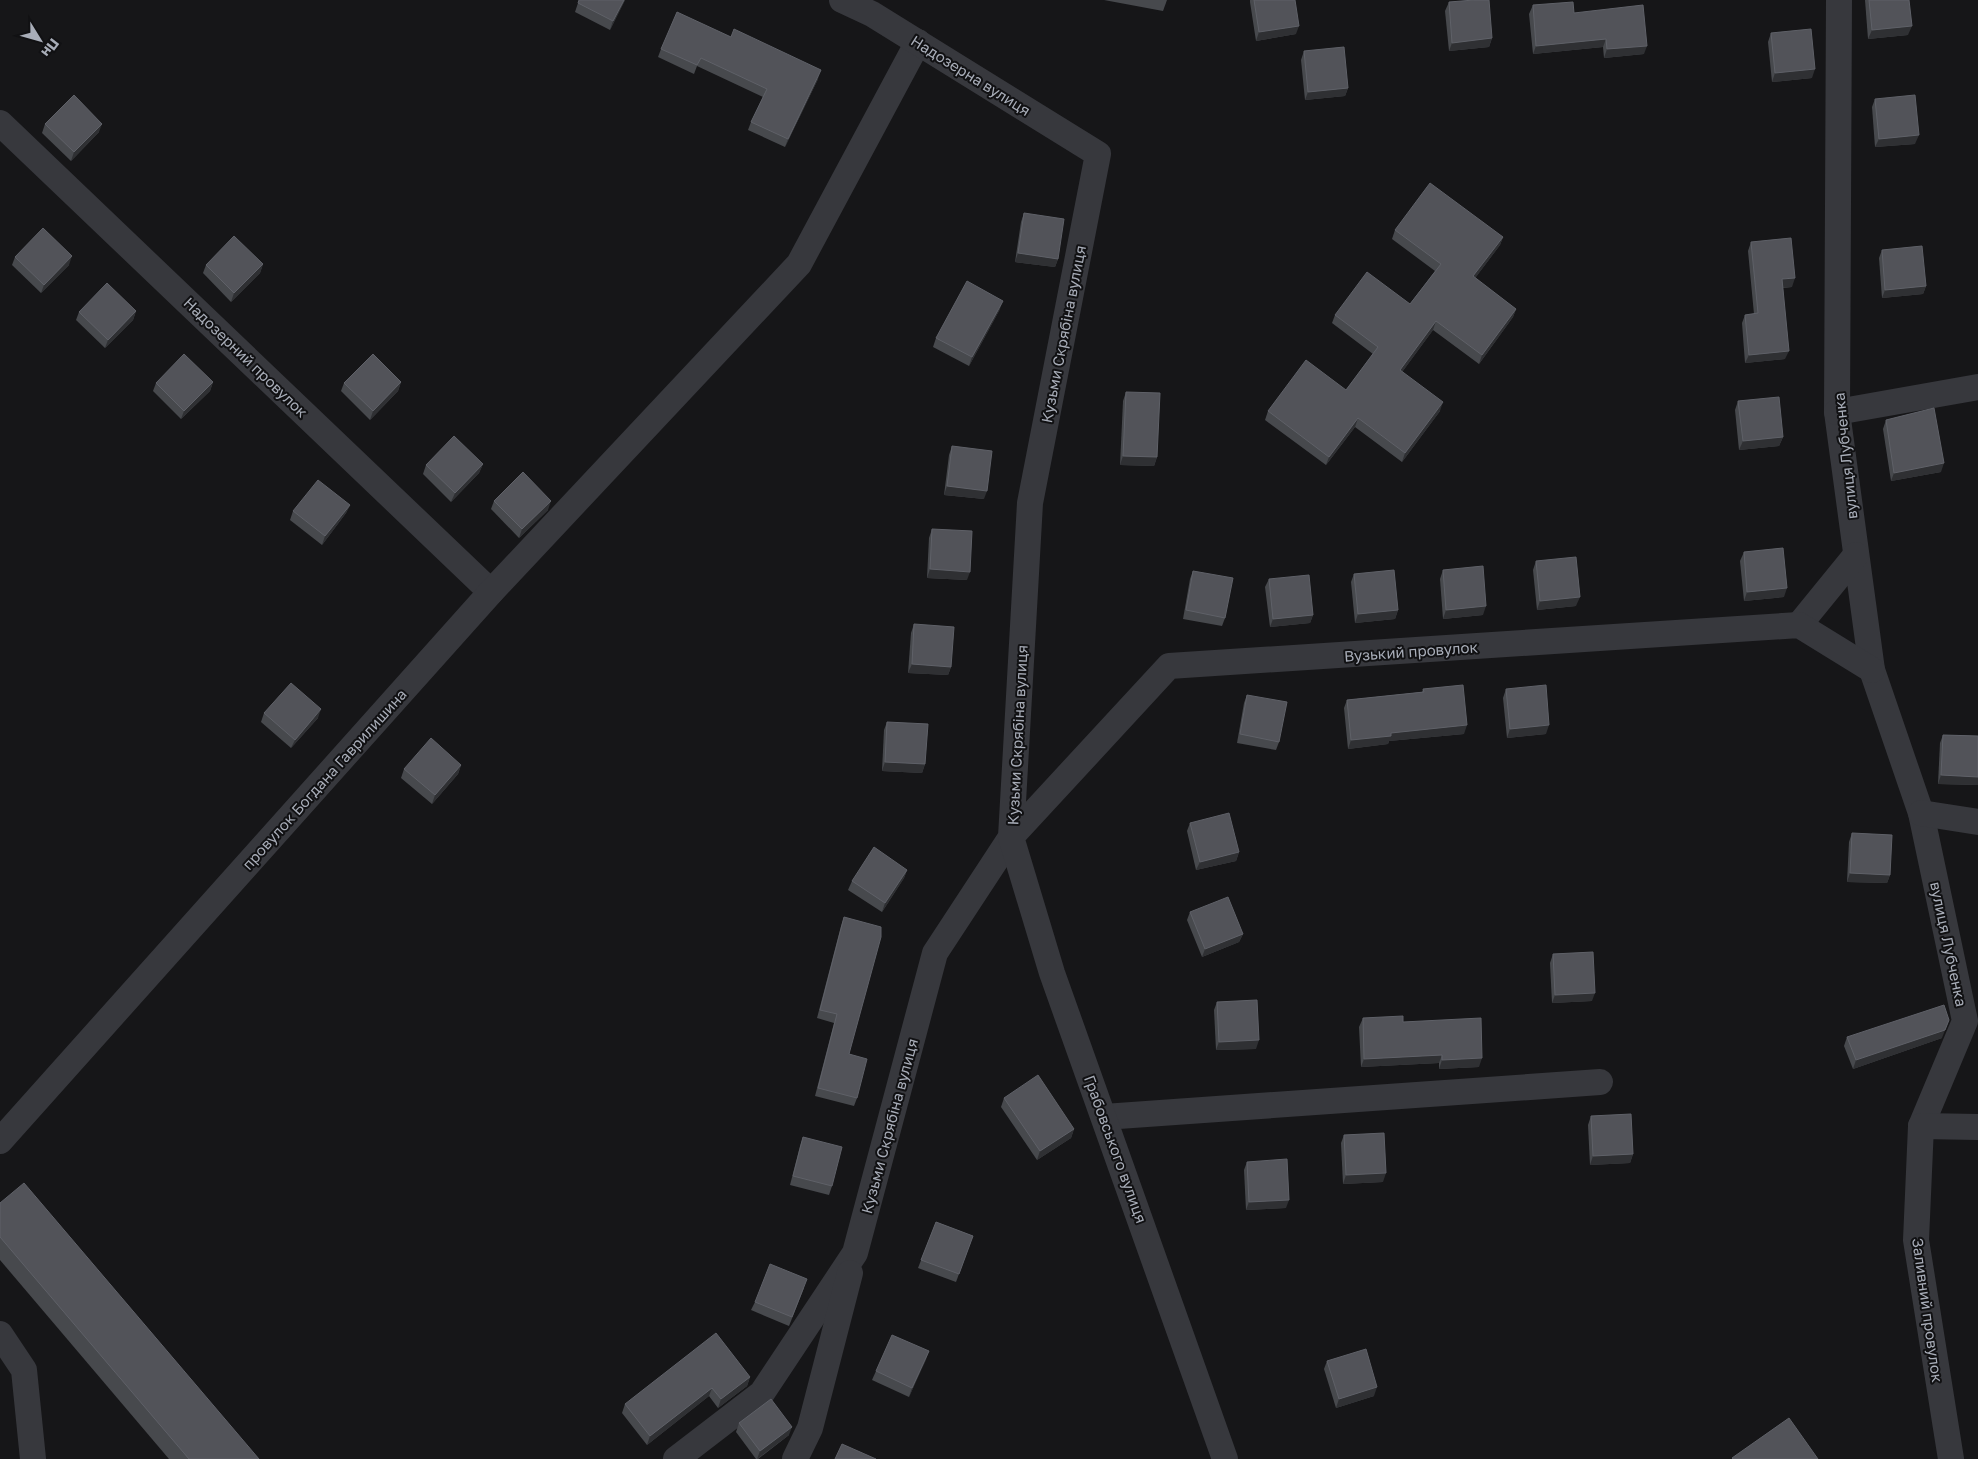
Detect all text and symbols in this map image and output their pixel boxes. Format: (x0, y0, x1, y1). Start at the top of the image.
north arrow (15, 15, 65, 65)
street label: Надозерна вулиця (908, 31, 1034, 119)
text: Пн (38, 35, 63, 61)
street label: Кузьми Скрябіна вулиця (1037, 244, 1089, 424)
street label: Надозерний провулок (180, 293, 312, 421)
street label: вулиця Лубченка (1829, 392, 1861, 520)
street label: Вузький провулок (1343, 637, 1479, 665)
street label: Кузьми Скрябіна вулиця (1003, 644, 1031, 826)
street label: провулок Богдана Гаврилишина (238, 685, 410, 873)
street label: вулиця Лубченка (1927, 880, 1971, 1008)
street label: Кузьми Скрябіна вулиця (857, 1036, 921, 1216)
street label: Грабовського вулиця (1081, 1073, 1151, 1225)
street label: Заливний провулок (1909, 1237, 1947, 1384)

